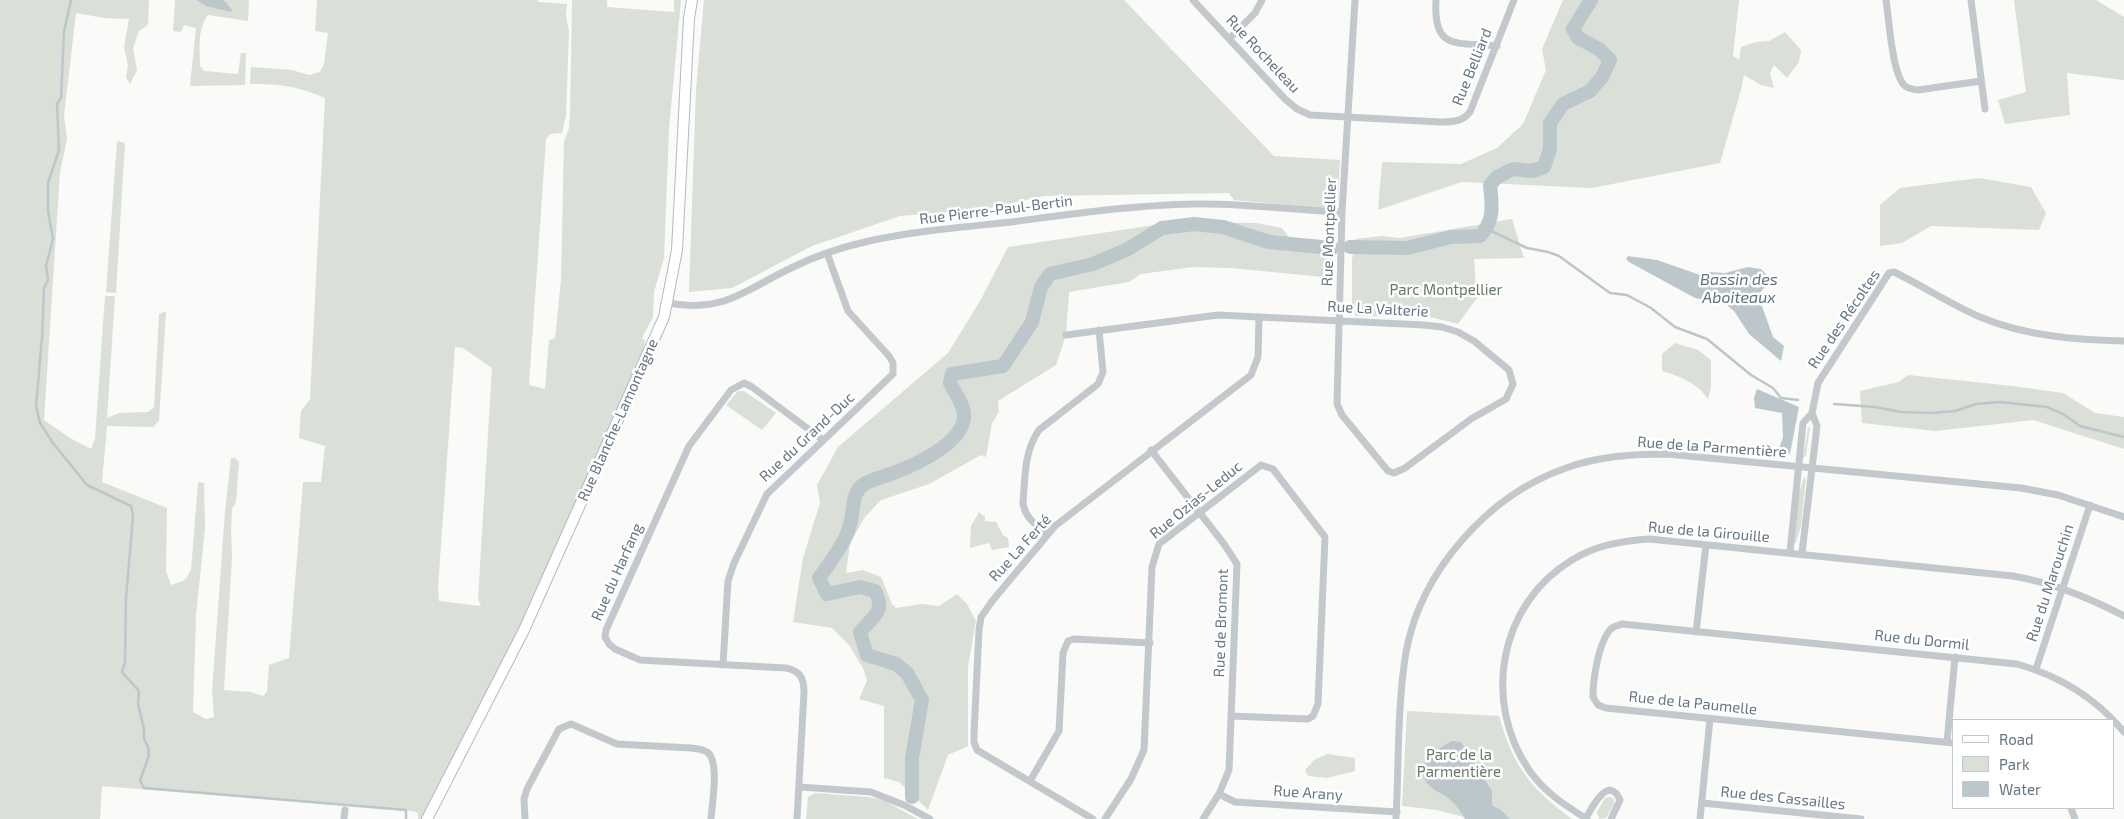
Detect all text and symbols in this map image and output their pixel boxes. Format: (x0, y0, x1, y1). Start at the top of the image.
street label: Rue Rocheleau (1222, 11, 1304, 97)
street label: Rue Belliard (1448, 26, 1496, 108)
street label: Rue Montpellier (1318, 177, 1340, 287)
street label: Rue Pierre-Paul-Bertin (918, 192, 1074, 228)
street label: Rue des Récoltes (1804, 266, 1884, 372)
water label: Bassin des Aboiteaux (1700, 270, 1778, 308)
park label: Parc Montpellier (1389, 281, 1503, 299)
street label: Rue La Valterie (1327, 297, 1429, 321)
street label: Rue Blanche-Lamontagne (574, 336, 662, 504)
street label: Rue du Grand-Duc (756, 388, 858, 486)
street label: Rue de la Parmentière (1637, 433, 1787, 461)
street label: Rue Ozias-Leduc (1146, 457, 1246, 543)
street label: Rue La Ferté (985, 511, 1055, 585)
street label: Rue de la Girouille (1647, 518, 1771, 546)
street label: Rue du Harfang (587, 520, 647, 624)
street label: Rue du Marouchin (2023, 522, 2077, 644)
street label: Rue de Bromont (1210, 568, 1232, 678)
street label: Rue du Dormil (1874, 626, 1970, 654)
street label: Rue de la Paumelle (1628, 687, 1758, 719)
legend (1952, 719, 2114, 809)
text: Road (1999, 730, 2034, 748)
park label: Parc de la Parmentière (1417, 746, 1501, 781)
text: Park (1999, 755, 2030, 773)
text: Water (1999, 780, 2041, 798)
street label: Rue Arany (1273, 782, 1343, 804)
street label: Rue des Cassailles (1720, 782, 1846, 814)

